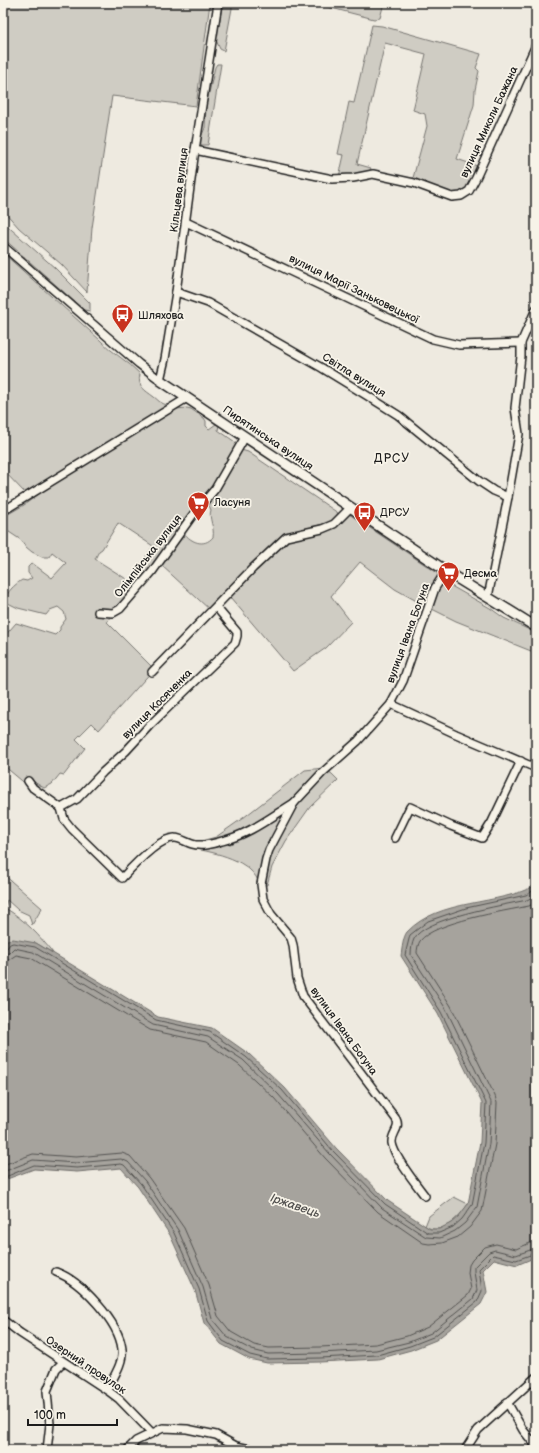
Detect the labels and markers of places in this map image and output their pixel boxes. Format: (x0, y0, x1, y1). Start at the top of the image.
bus stop icon: Шляхова (109, 302, 135, 335)
place label: Шляхова (138, 309, 184, 322)
supermarket icon: Ласуня (185, 489, 211, 522)
place label: Ласуня (213, 496, 250, 509)
bus stop icon: ДРСУ (352, 499, 378, 532)
place label: ДРСУ (380, 506, 409, 519)
supermarket icon: Десма (436, 560, 462, 593)
place label: Десма (464, 567, 498, 580)

